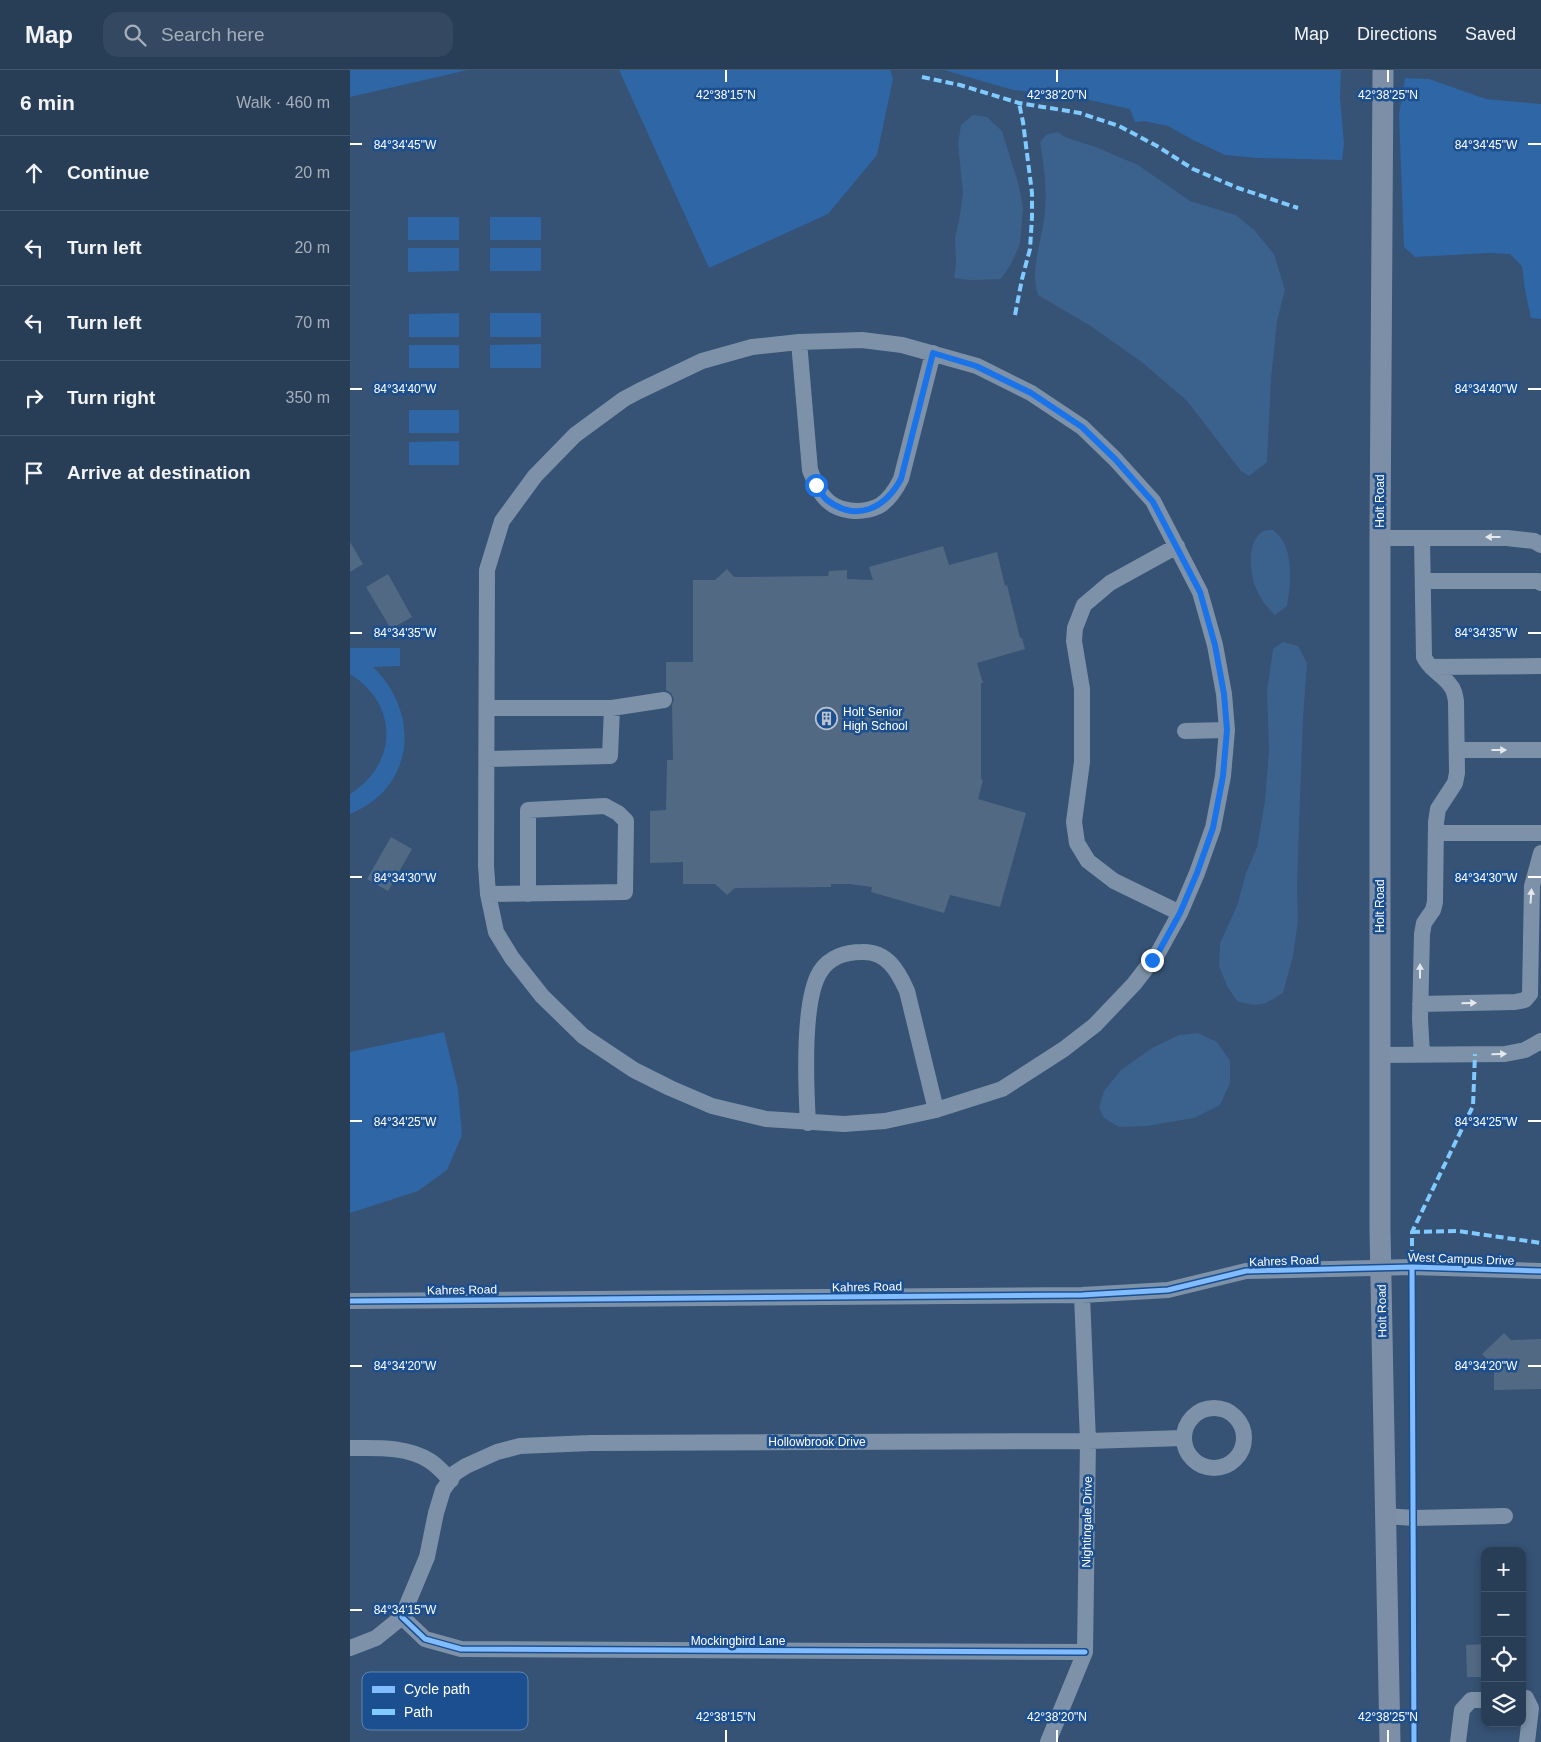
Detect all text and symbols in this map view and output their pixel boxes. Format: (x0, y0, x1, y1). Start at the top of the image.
search box (103, 12, 453, 57)
text: Map (25, 21, 73, 48)
icon: search (121, 21, 149, 49)
text: Search here (161, 24, 265, 45)
text: Map (1294, 24, 1329, 44)
text: Directions (1357, 24, 1437, 44)
text: Saved (1465, 24, 1516, 44)
text: 42°38'15"N (696, 88, 756, 102)
text: 42°38'20"N (1027, 88, 1087, 102)
text: 42°38'25"N (1358, 88, 1418, 102)
text: 6 min (20, 91, 75, 114)
text: Walk · 460 m (236, 94, 330, 111)
text: 84°34'45"W (374, 138, 437, 152)
text: 84°34'45"W (1455, 138, 1518, 152)
icon: ahead (20, 159, 48, 187)
text: Continue (67, 162, 149, 183)
text: 20 m (294, 164, 330, 181)
icon: left (20, 234, 48, 262)
text: Turn left (67, 237, 142, 258)
text: 20 m (294, 239, 330, 256)
icon: left (20, 309, 48, 337)
text: Turn left (67, 312, 142, 333)
text: 70 m (294, 314, 330, 331)
text: 84°34'40"W (374, 382, 437, 396)
text: 84°34'40"W (1455, 382, 1518, 396)
icon: right (20, 384, 48, 412)
text: Turn right (67, 387, 155, 408)
text: 350 m (286, 389, 330, 406)
icon: arrive (20, 459, 48, 487)
text: Arrive at destination (67, 462, 251, 483)
route start (805, 474, 828, 497)
street label: Holt Road (1373, 474, 1387, 528)
one-way arrow (1485, 533, 1501, 541)
text: 84°34'35"W (374, 626, 437, 640)
text: 84°34'35"W (1455, 626, 1518, 640)
place label: Holt Senior High School (843, 705, 908, 733)
building icon: Holt Senior High School (815, 707, 839, 731)
one-way arrow (1491, 746, 1507, 754)
text: 84°34'30"W (374, 871, 437, 885)
text: 84°34'30"W (1455, 871, 1518, 885)
street label: Holt Road (1373, 879, 1387, 933)
one-way arrow (1528, 888, 1536, 904)
route end (1141, 949, 1164, 972)
one-way arrow (1416, 963, 1424, 979)
one-way arrow (1461, 999, 1477, 1007)
one-way arrow (1492, 1050, 1508, 1058)
text: 84°34'25"W (374, 1115, 437, 1129)
text: 84°34'25"W (1455, 1115, 1518, 1129)
street label: West Campus Drive (1408, 1250, 1515, 1268)
street label: Kahres Road (1249, 1253, 1319, 1269)
street label: Kahres Road (832, 1279, 902, 1295)
street label: Kahres Road (427, 1282, 497, 1298)
street label: Holt Road (1375, 1284, 1389, 1338)
text: 84°34'20"W (374, 1359, 437, 1373)
text: 84°34'20"W (1455, 1359, 1518, 1373)
street label: Hollowbrook Drive (768, 1435, 866, 1449)
street label: Nightingale Drive (1079, 1476, 1095, 1568)
map controls (1481, 1547, 1526, 1727)
button: + (1481, 1547, 1526, 1592)
button: − (1481, 1592, 1526, 1637)
text: 84°34'15"W (374, 1603, 437, 1617)
street label: Mockingbird Lane (691, 1634, 786, 1648)
button: locate (1481, 1637, 1526, 1682)
legend (362, 1672, 528, 1730)
text: Cycle path (404, 1681, 470, 1697)
button: layers (1481, 1682, 1526, 1727)
text: Path (404, 1704, 433, 1720)
text: 42°38'15"N (696, 1710, 756, 1724)
text: 42°38'20"N (1027, 1710, 1087, 1724)
text: 42°38'25"N (1358, 1710, 1418, 1724)

